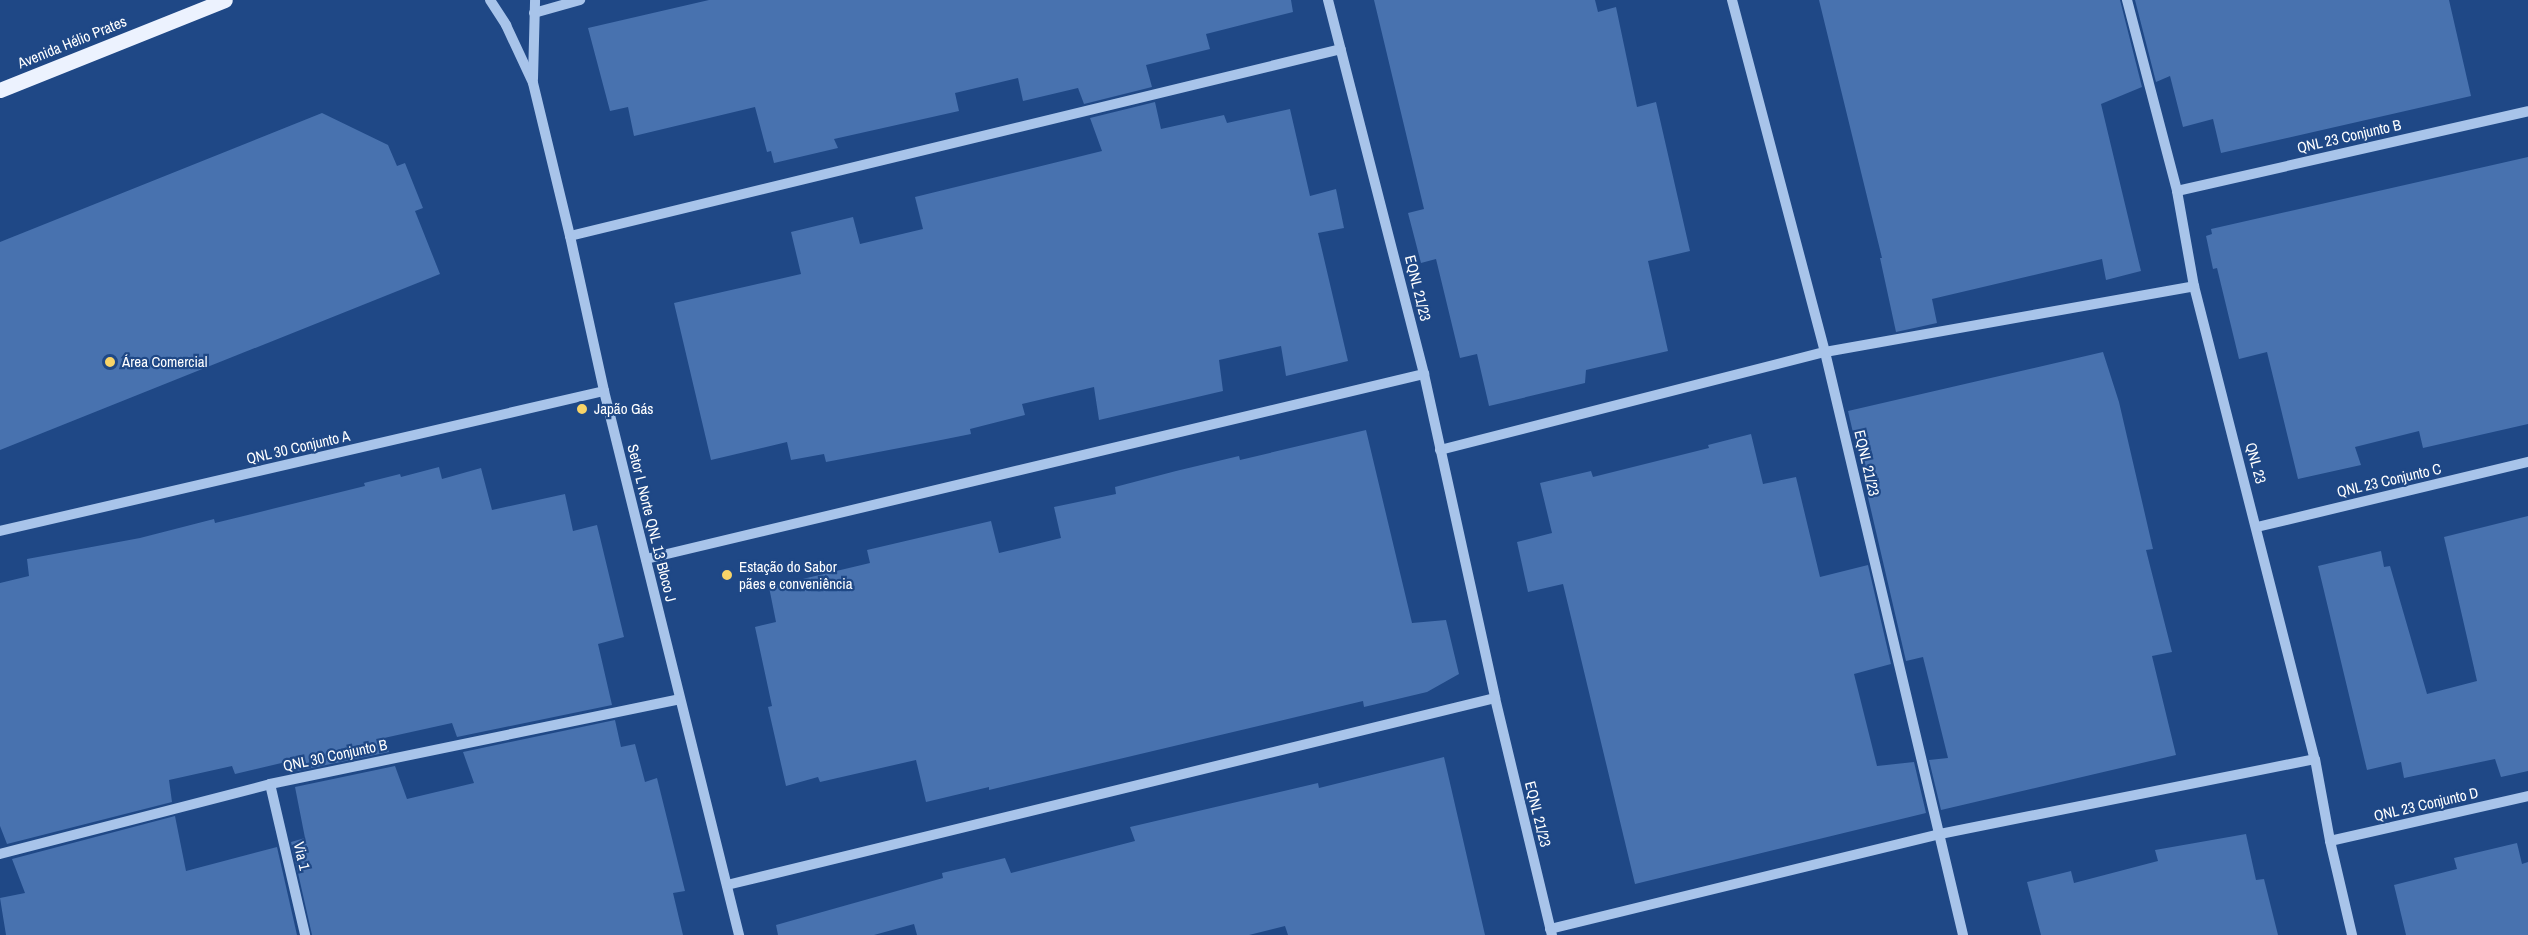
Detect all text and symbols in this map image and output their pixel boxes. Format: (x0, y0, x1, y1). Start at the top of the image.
street label: Avenida Hélio Prates (15, 12, 129, 72)
street label: QNL 23 Conjunto B (2295, 115, 2403, 157)
street label: EQNL 21/23 (1401, 253, 1435, 323)
place label: Área Comercial (122, 353, 207, 371)
marker: Área Comercial (103, 355, 117, 369)
place label: Japão Gás (594, 400, 653, 418)
marker: Japão Gás (575, 402, 589, 416)
street label: QNL 30 Conjunto A (244, 426, 352, 468)
street label: EQNL 21/23 (1851, 428, 1883, 498)
street label: QNL 23 (2242, 440, 2270, 486)
street label: Setor L Norte QNL 13 Bloco J (624, 442, 680, 604)
street label: QNL 23 Conjunto C (2335, 459, 2443, 501)
place label: Estação do Sabor pães e conveniência (739, 557, 853, 592)
marker: Estação do Sabor pães e conveniência (720, 568, 734, 582)
street label: QNL 30 Conjunto B (281, 735, 389, 775)
street label: EQNL 21/23 (1521, 779, 1555, 849)
street label: QNL 23 Conjunto D (2372, 783, 2480, 825)
street label: Via 1 (290, 840, 314, 872)

